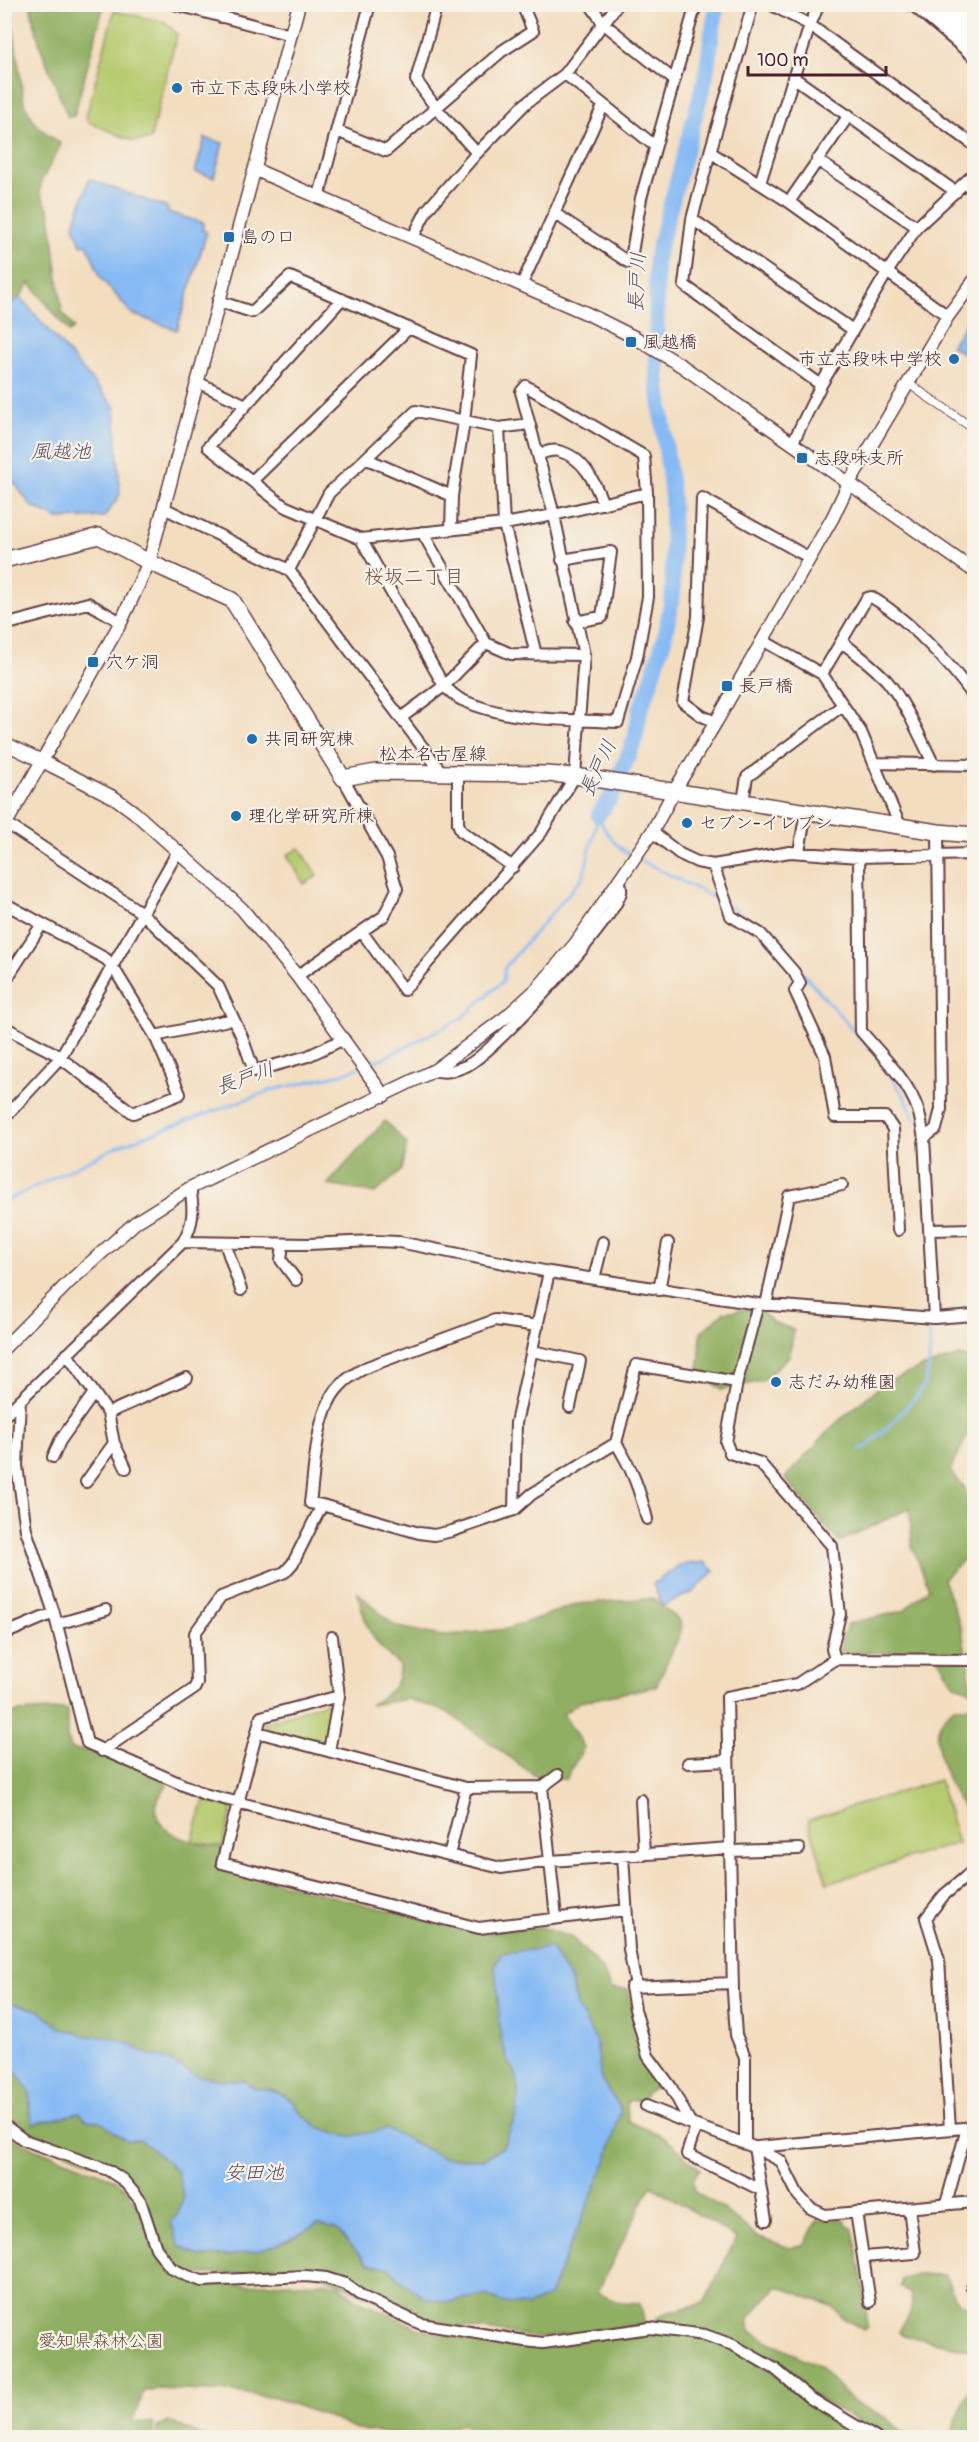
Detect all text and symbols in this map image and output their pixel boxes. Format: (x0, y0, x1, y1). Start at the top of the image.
scale bar (748, 39, 886, 77)
text: 100 m (757, 49, 809, 72)
place label: 市立下志段味小学校 (189, 77, 351, 100)
marker: 市立下志段味小学校 (170, 81, 184, 95)
place label: 島の口 (241, 226, 295, 249)
marker: 島の口 (222, 230, 236, 244)
water label: 長戸川 (623, 251, 651, 313)
place label: 風越橋 (643, 331, 697, 354)
marker: 風越橋 (624, 335, 638, 349)
place label: 市立志段味中学校 (798, 348, 942, 371)
marker: 市立志段味中学校 (947, 352, 961, 366)
water label: 風越池 (31, 439, 92, 464)
place label: 志段味支所 (814, 447, 904, 470)
marker: 志段味支所 (795, 451, 809, 465)
district label: 桜坂二丁目 (364, 564, 464, 589)
place label: 穴ケ洞 (105, 651, 159, 674)
marker: 穴ケ洞 (86, 655, 100, 669)
place label: 長戸橋 (739, 675, 793, 698)
marker: 長戸橋 (720, 679, 734, 693)
place label: 共同研究棟 (264, 728, 354, 751)
marker: 共同研究棟 (245, 732, 259, 746)
water label: 長戸川 (574, 736, 622, 800)
street label: 松本名古屋線 (379, 743, 487, 766)
place label: 理化学研究所棟 (248, 805, 374, 828)
marker: 理化学研究所棟 (229, 809, 243, 823)
place label: セブン-イレブン (699, 812, 833, 835)
marker: セブン-イレブン (680, 816, 694, 830)
water label: 長戸川 (213, 1056, 277, 1100)
place label: 志だみ幼稚園 (788, 1371, 896, 1394)
marker: 志だみ幼稚園 (769, 1375, 783, 1389)
water label: 安田池 (224, 2160, 285, 2185)
park label: 愛知県森林公園 (38, 2330, 164, 2353)

